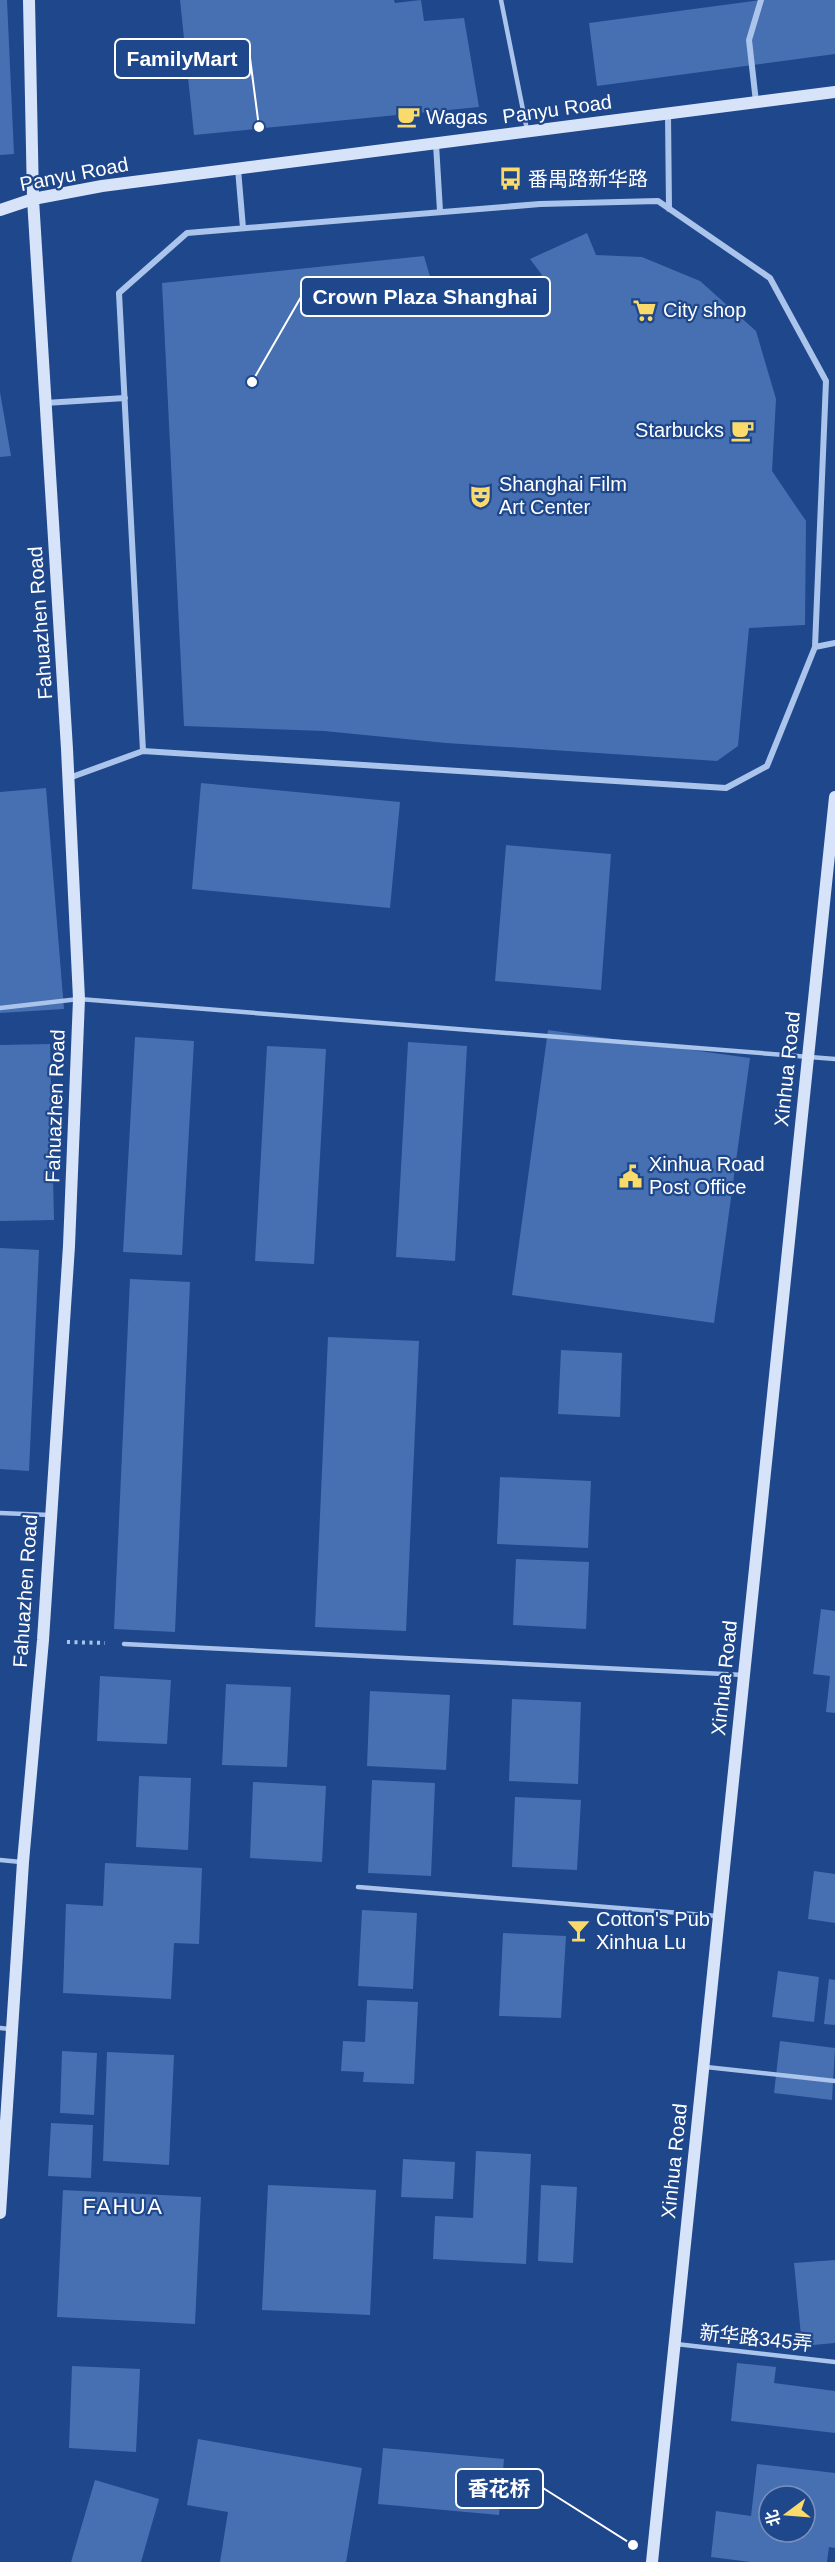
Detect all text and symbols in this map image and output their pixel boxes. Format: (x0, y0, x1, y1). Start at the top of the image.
callout: FamilyMart (115, 39, 250, 78)
text: FamilyMart (127, 47, 237, 70)
street label: Panyu Road (501, 90, 613, 128)
cafe icon: Wagas (395, 104, 421, 130)
place label: Wagas (426, 106, 488, 128)
street label: Panyu Road (18, 153, 130, 195)
bus stop icon: 番禺路新华路 (497, 166, 523, 192)
place label: 番禺路新华路 (528, 168, 648, 190)
callout: Crown Plaza Shanghai (301, 277, 550, 316)
text: Crown Plaza Shanghai (312, 285, 538, 308)
supermarket icon: City shop (632, 297, 658, 323)
place label: City shop (663, 299, 746, 321)
cafe icon: Starbucks (729, 417, 755, 443)
place label: Starbucks (635, 419, 724, 441)
place label: Shanghai Film Art Center (499, 473, 627, 518)
theatre icon: Shanghai Film Art Center (468, 483, 494, 509)
street label: Fahuazhen Road (24, 546, 56, 700)
street label: Xinhua Road (770, 1010, 804, 1128)
street label: Fahuazhen Road (41, 1029, 69, 1183)
place label: Xinhua Road Post Office (649, 1153, 765, 1198)
public building icon: Xinhua Road Post Office (618, 1163, 644, 1189)
street label: Fahuazhen Road (9, 1514, 41, 1668)
street label: Xinhua Road (707, 1619, 741, 1737)
place label: Cotton's Pub Xinhua Lu (596, 1908, 710, 1953)
bar icon: Cotton's Pub Xinhua Lu (565, 1918, 591, 1944)
street label: Xinhua Road (657, 2102, 691, 2220)
district label: FAHUA (83, 2194, 163, 2219)
street label: 新华路345弄 (698, 2321, 814, 2355)
callout: 香花桥 (456, 2469, 543, 2508)
text: 香花桥 (468, 2477, 531, 2500)
north arrow (757, 2484, 817, 2544)
text: 北 (763, 2508, 783, 2528)

